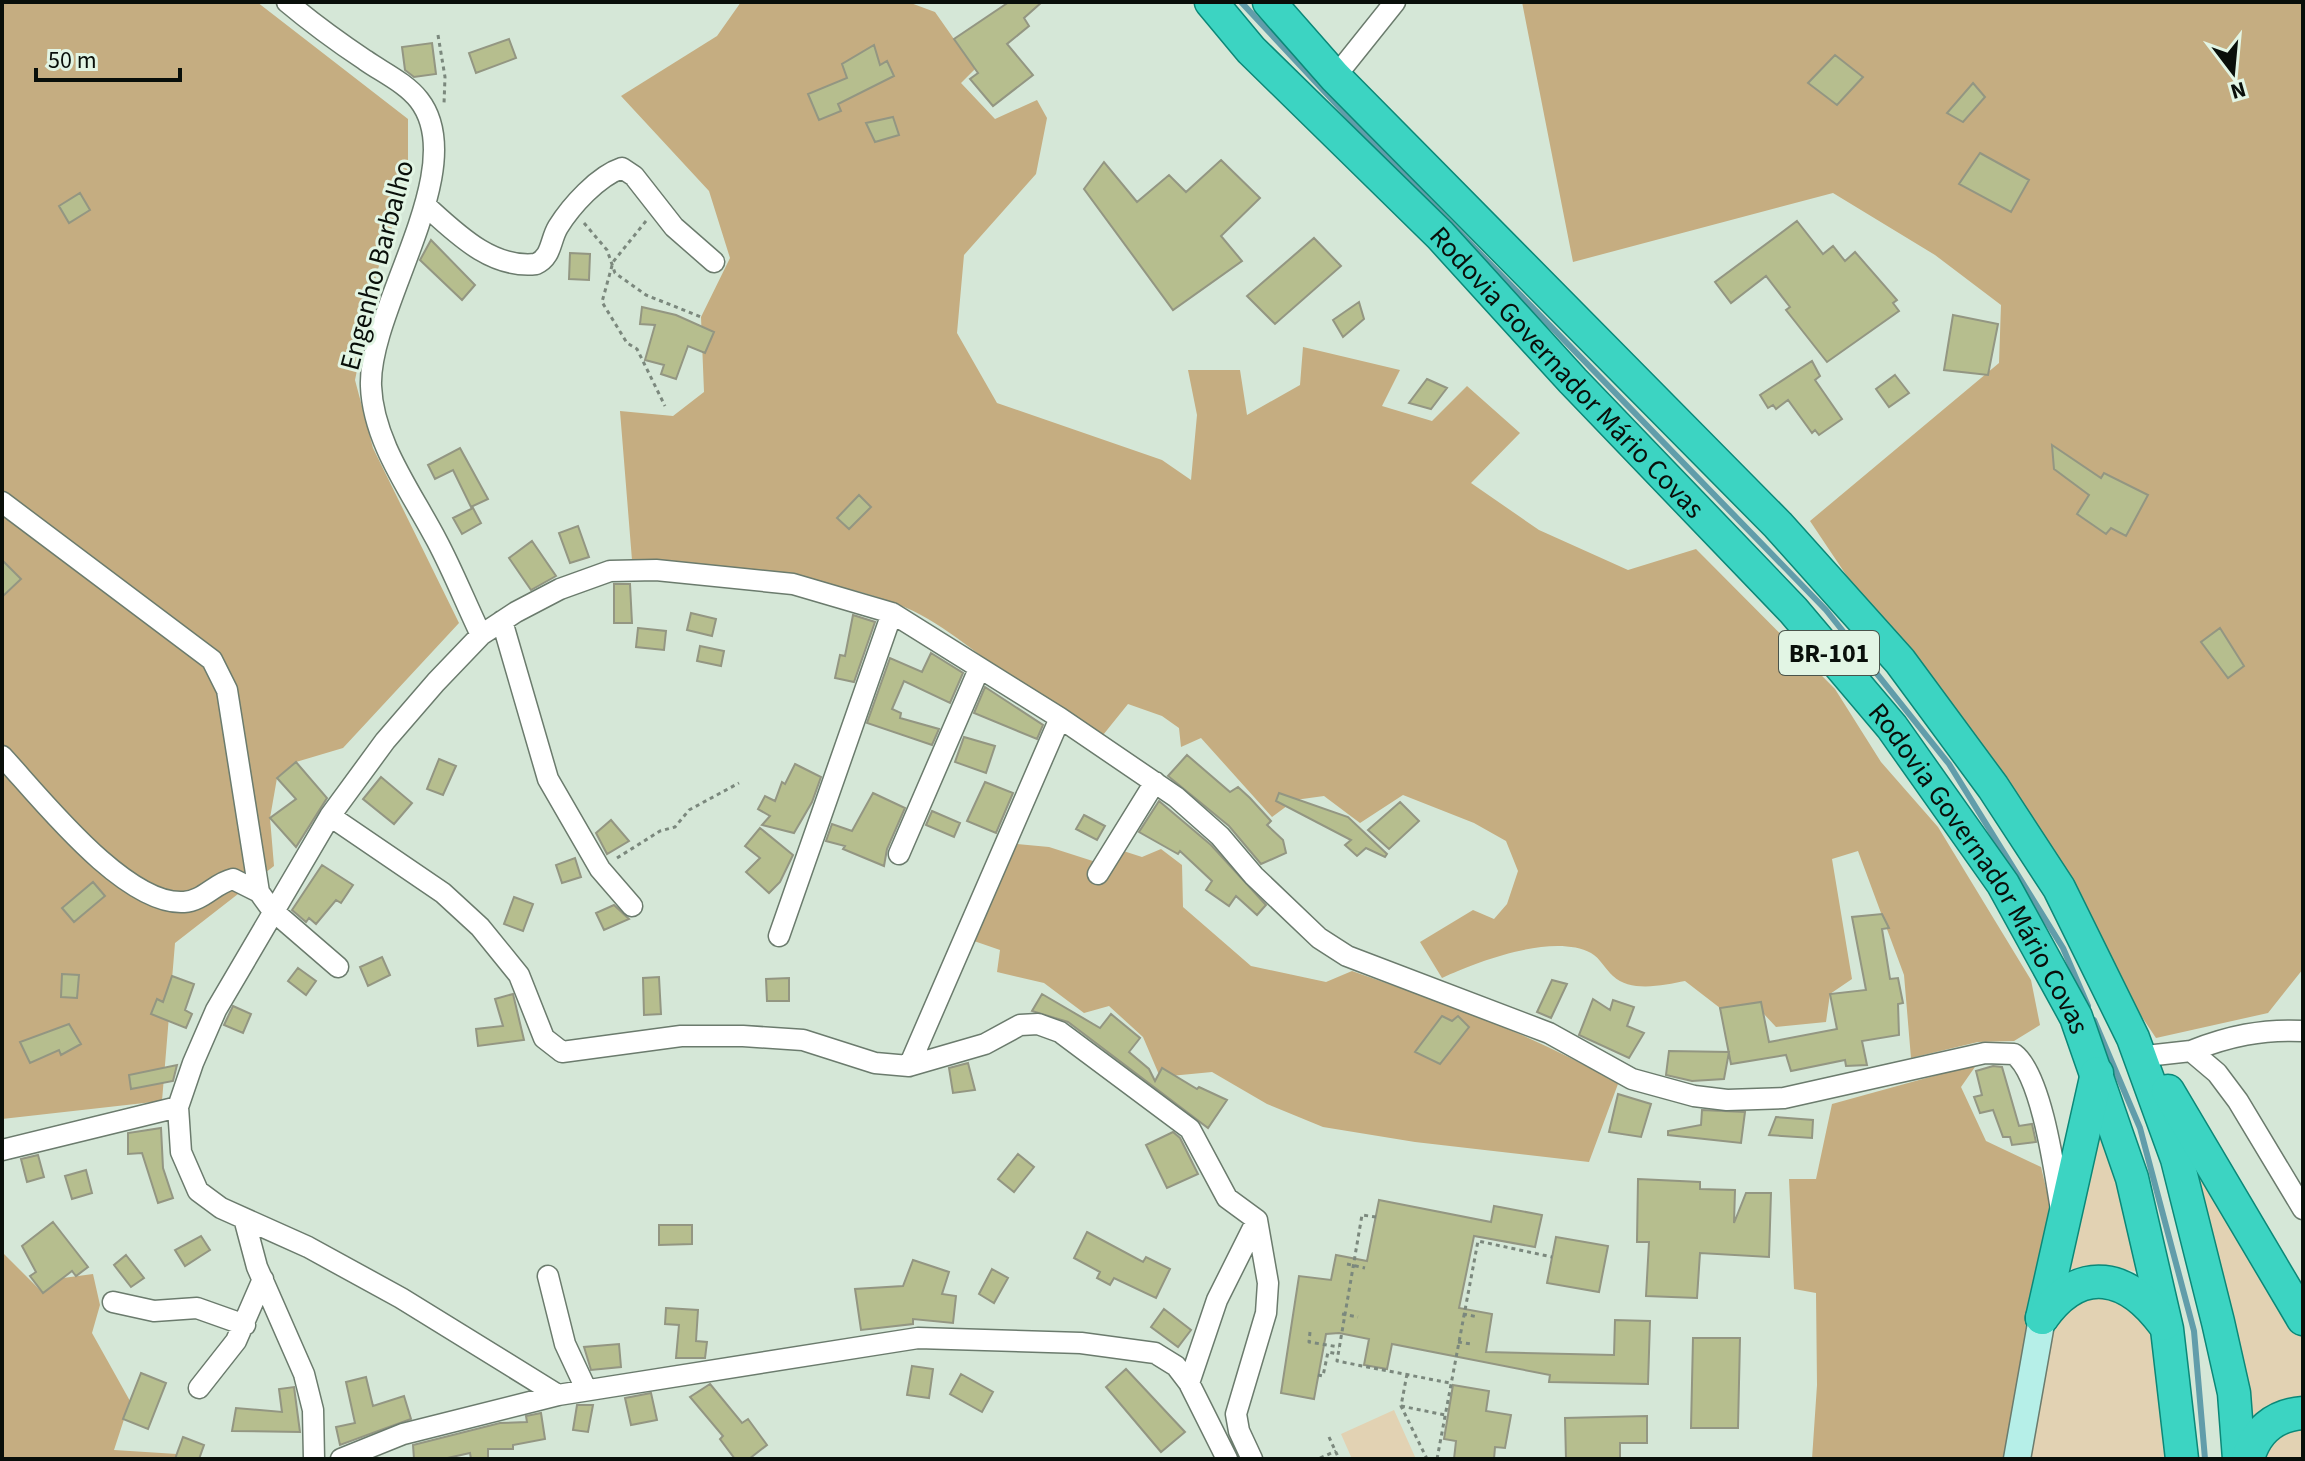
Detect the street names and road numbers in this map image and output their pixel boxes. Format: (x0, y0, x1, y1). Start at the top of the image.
street label: Engenho Barbalho (330, 156, 424, 375)
street label: Rodovia Governador Mário Covas (1420, 217, 1714, 528)
road number: BR-101 (1779, 631, 1879, 675)
street label: Rodovia Governador Mário Covas (1859, 694, 2099, 1039)

